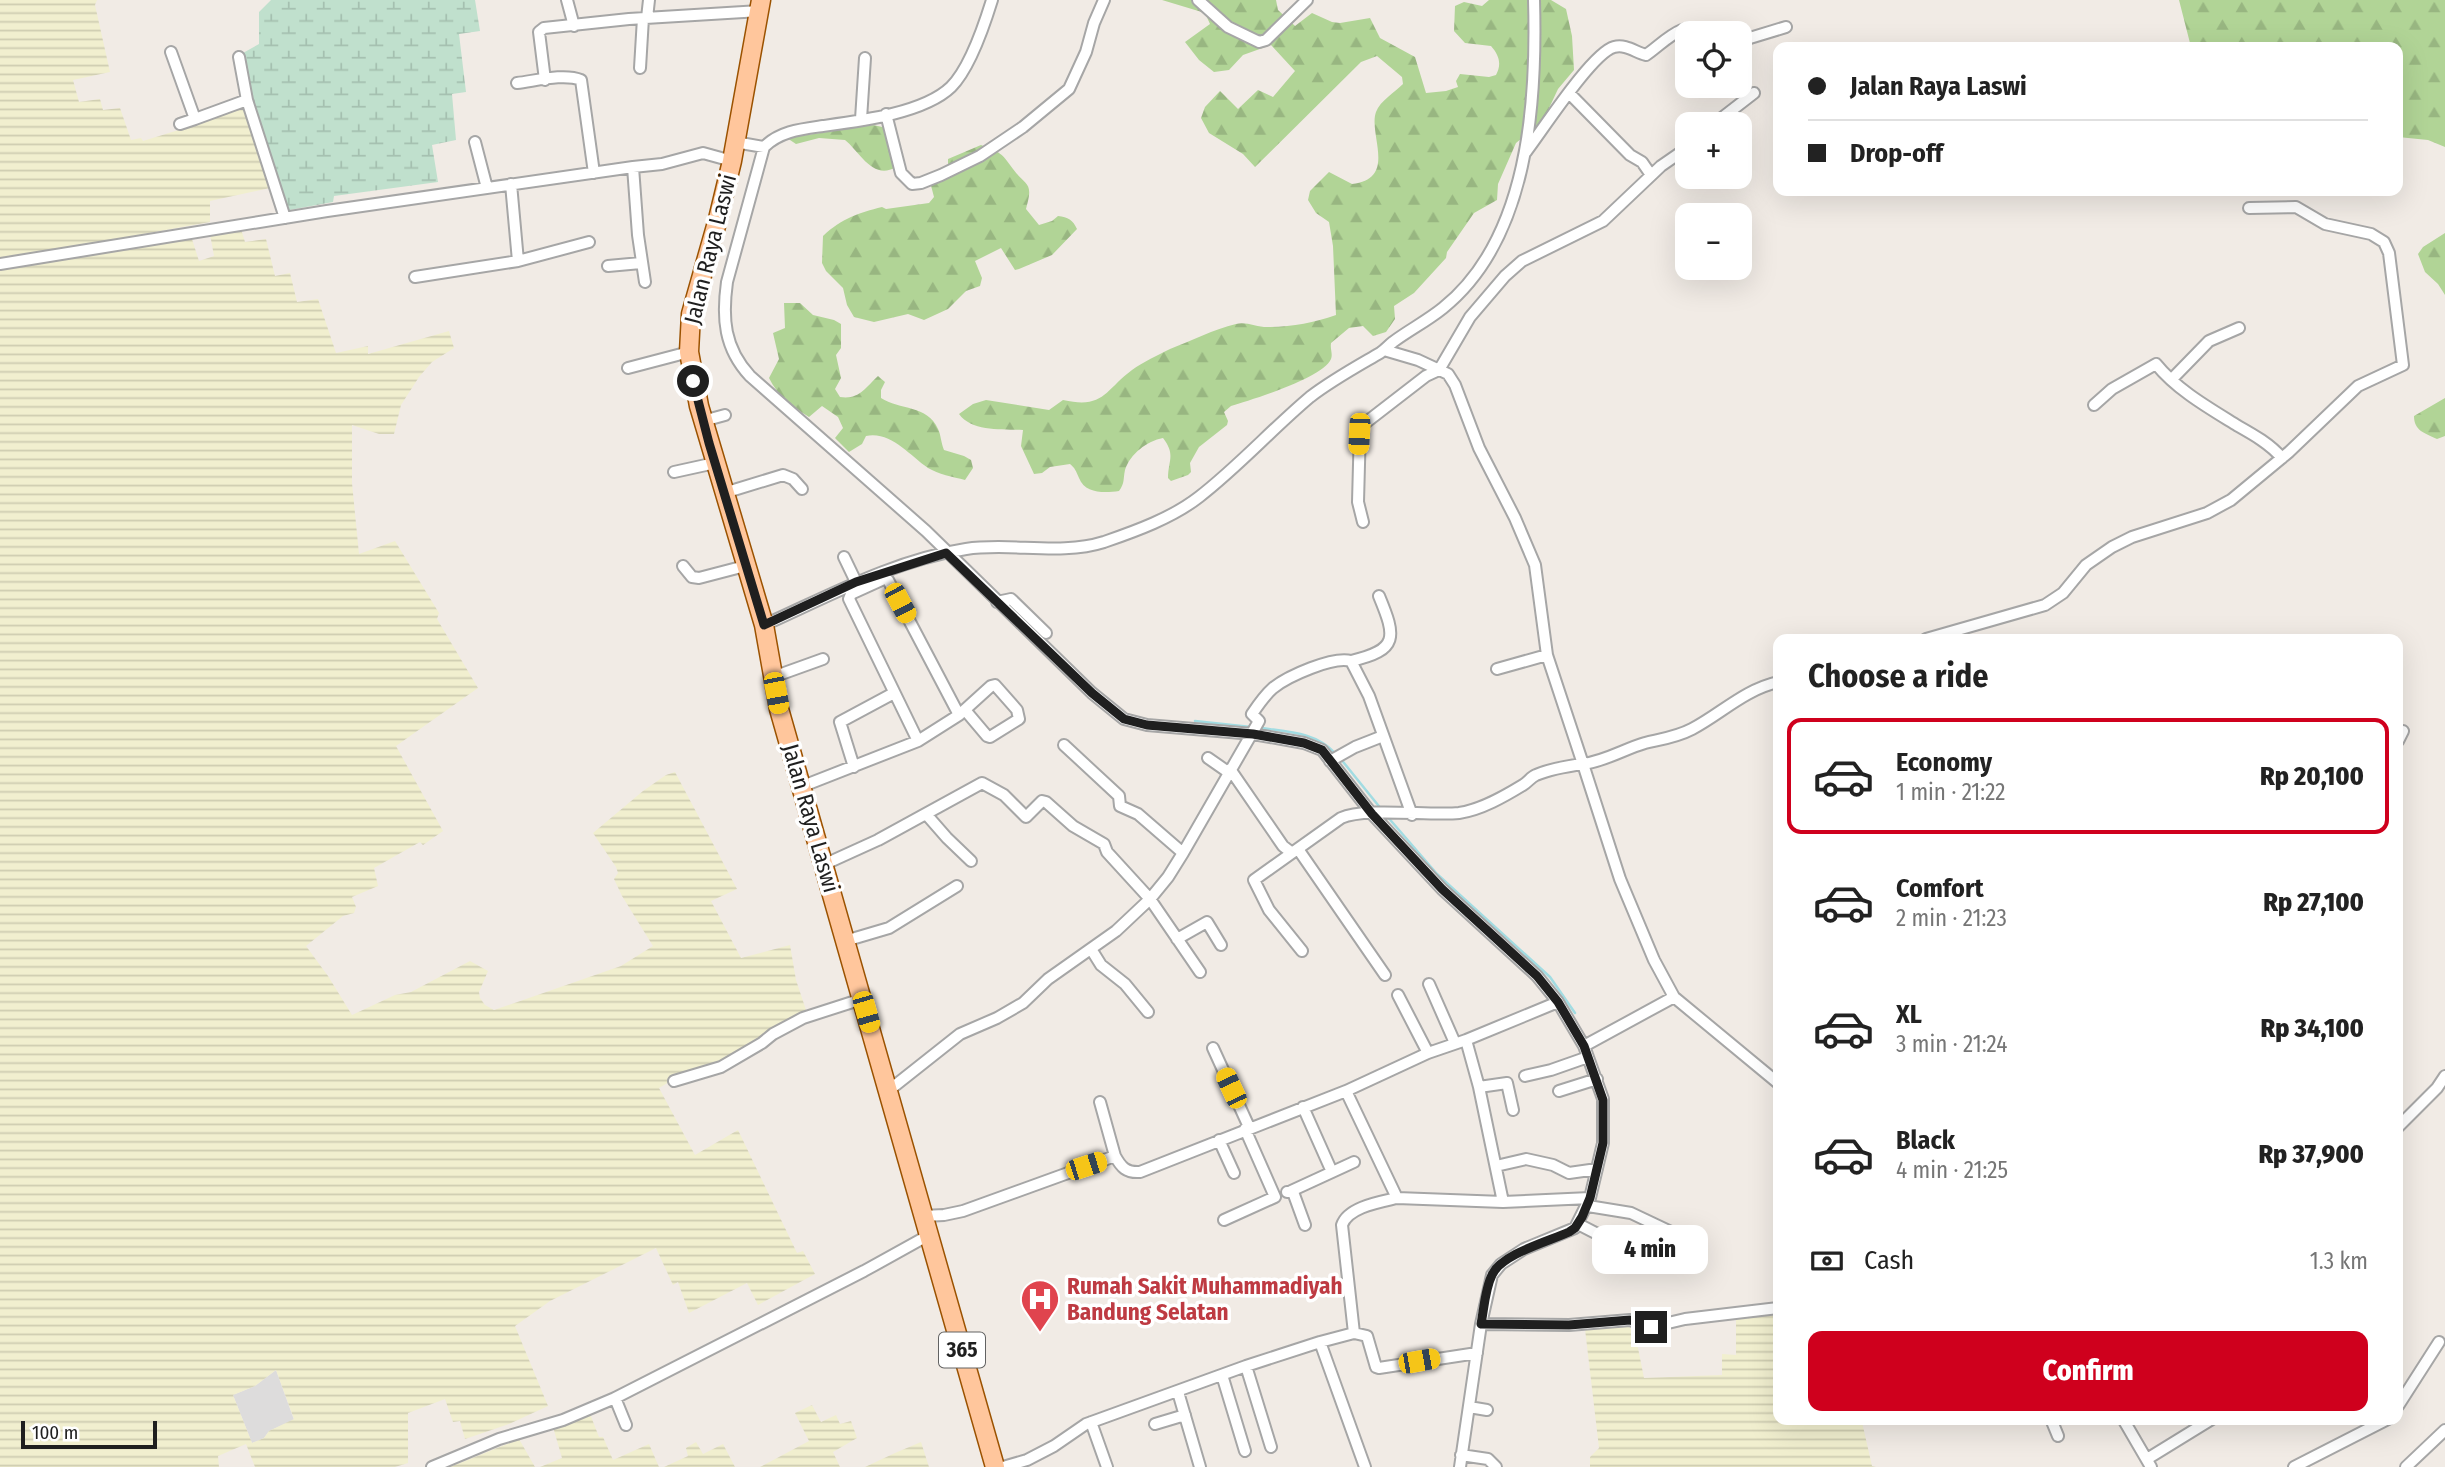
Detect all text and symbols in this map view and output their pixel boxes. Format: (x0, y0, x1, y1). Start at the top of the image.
map controls (1675, 21, 1752, 280)
button: locate (1675, 21, 1752, 98)
text: Jalan Raya Laswi (1850, 71, 2027, 102)
button: + (1675, 112, 1752, 189)
text: Drop-off (1850, 138, 1943, 169)
street label: Jalan Raya Laswi (678, 171, 742, 327)
button: − (1675, 203, 1752, 280)
route start (677, 365, 709, 397)
car (1348, 412, 1371, 456)
car (881, 580, 920, 626)
text: Choose a ride (1808, 657, 1989, 695)
car (762, 670, 791, 716)
street label: Jalan Raya Laswi (776, 740, 846, 896)
icon: car (1812, 745, 1875, 808)
text: Economy (1896, 747, 1992, 778)
text: Rp 20,100 (2260, 761, 2364, 792)
text: 1 min · 21:22 (1896, 778, 2005, 806)
icon: car (1812, 871, 1875, 934)
text: Comfort (1896, 873, 1984, 904)
text: Rp 27,100 (2263, 887, 2364, 918)
text: 2 min · 21:23 (1896, 904, 2007, 932)
car (851, 989, 882, 1035)
icon: car (1812, 997, 1875, 1060)
text: XL (1896, 999, 1922, 1030)
text: Rp 34,100 (2260, 1013, 2364, 1044)
text: 3 min · 21:24 (1896, 1030, 2007, 1058)
car (1213, 1065, 1250, 1111)
icon: car (1812, 1123, 1875, 1186)
text: Black (1896, 1125, 1955, 1156)
text: Rp 37,900 (2258, 1139, 2364, 1170)
car (1063, 1150, 1110, 1182)
text: 4 min · 21:25 (1896, 1156, 2008, 1184)
callout: 4 min (1593, 1226, 1709, 1274)
text: 4 min (1624, 1235, 1676, 1263)
icon: cash (1808, 1242, 1846, 1280)
text: Cash (1864, 1245, 1914, 1276)
text: 1.3 km (2310, 1247, 2368, 1275)
place label: Rumah Sakit Muhammadiyah Bandung Selatan (1067, 1272, 1343, 1326)
hospital icon: Rumah Sakit Muhammadiyah Bandung Selatan (1019, 1278, 1061, 1333)
route end (1635, 1311, 1667, 1343)
button: Confirm (1808, 1331, 2368, 1411)
road number: 365 (939, 1332, 985, 1368)
car (1397, 1347, 1442, 1375)
scale bar (21, 1418, 158, 1450)
text: 100 m (32, 1421, 78, 1444)

